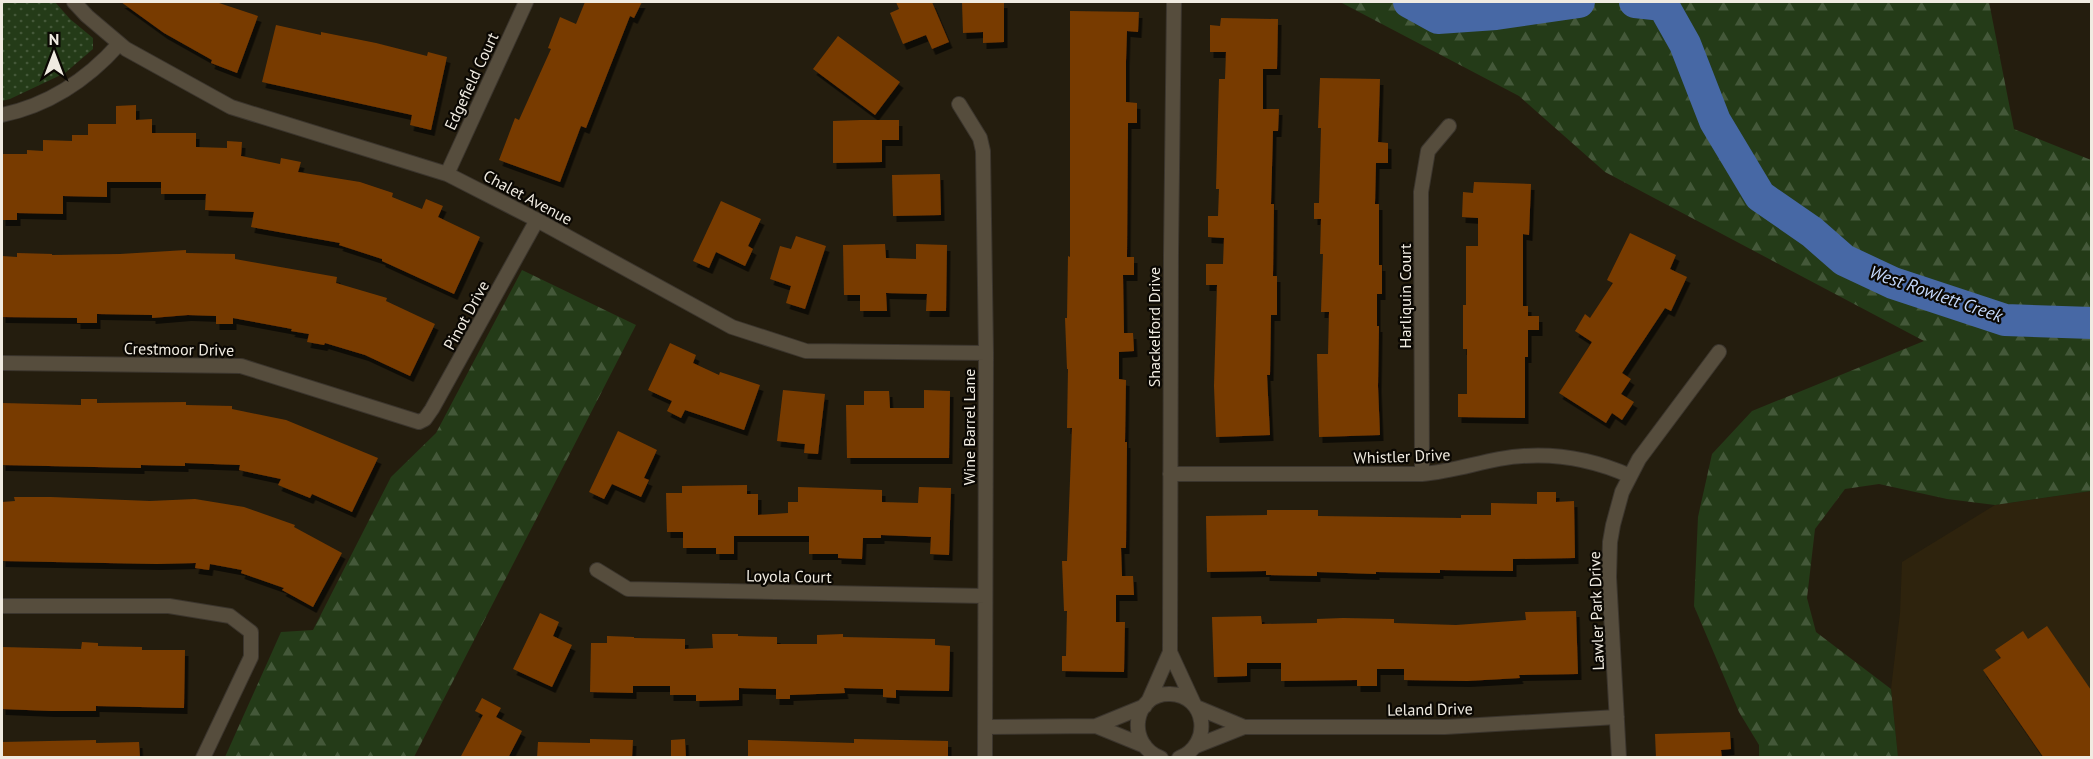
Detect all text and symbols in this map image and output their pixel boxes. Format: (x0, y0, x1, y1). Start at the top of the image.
north arrow (24, 24, 84, 84)
text: N (49, 29, 59, 49)
street label: Edgefield Court (440, 29, 503, 133)
street label: Chalet Avenue (480, 165, 576, 229)
street label: Harliquin Court (1395, 243, 1415, 348)
water label: West Rowlett Creek (1866, 260, 2007, 327)
street label: Shackelford Drive (1144, 267, 1164, 387)
street label: Pinot Drive (439, 277, 493, 353)
street label: Crestmoor Drive (124, 338, 234, 360)
street label: Wine Barrel Lane (959, 369, 979, 485)
street label: Whistler Drive (1353, 444, 1451, 468)
street label: Lawler Park Drive (1584, 551, 1608, 671)
street label: Loyola Court (746, 565, 833, 587)
street label: Leland Drive (1387, 698, 1473, 720)

